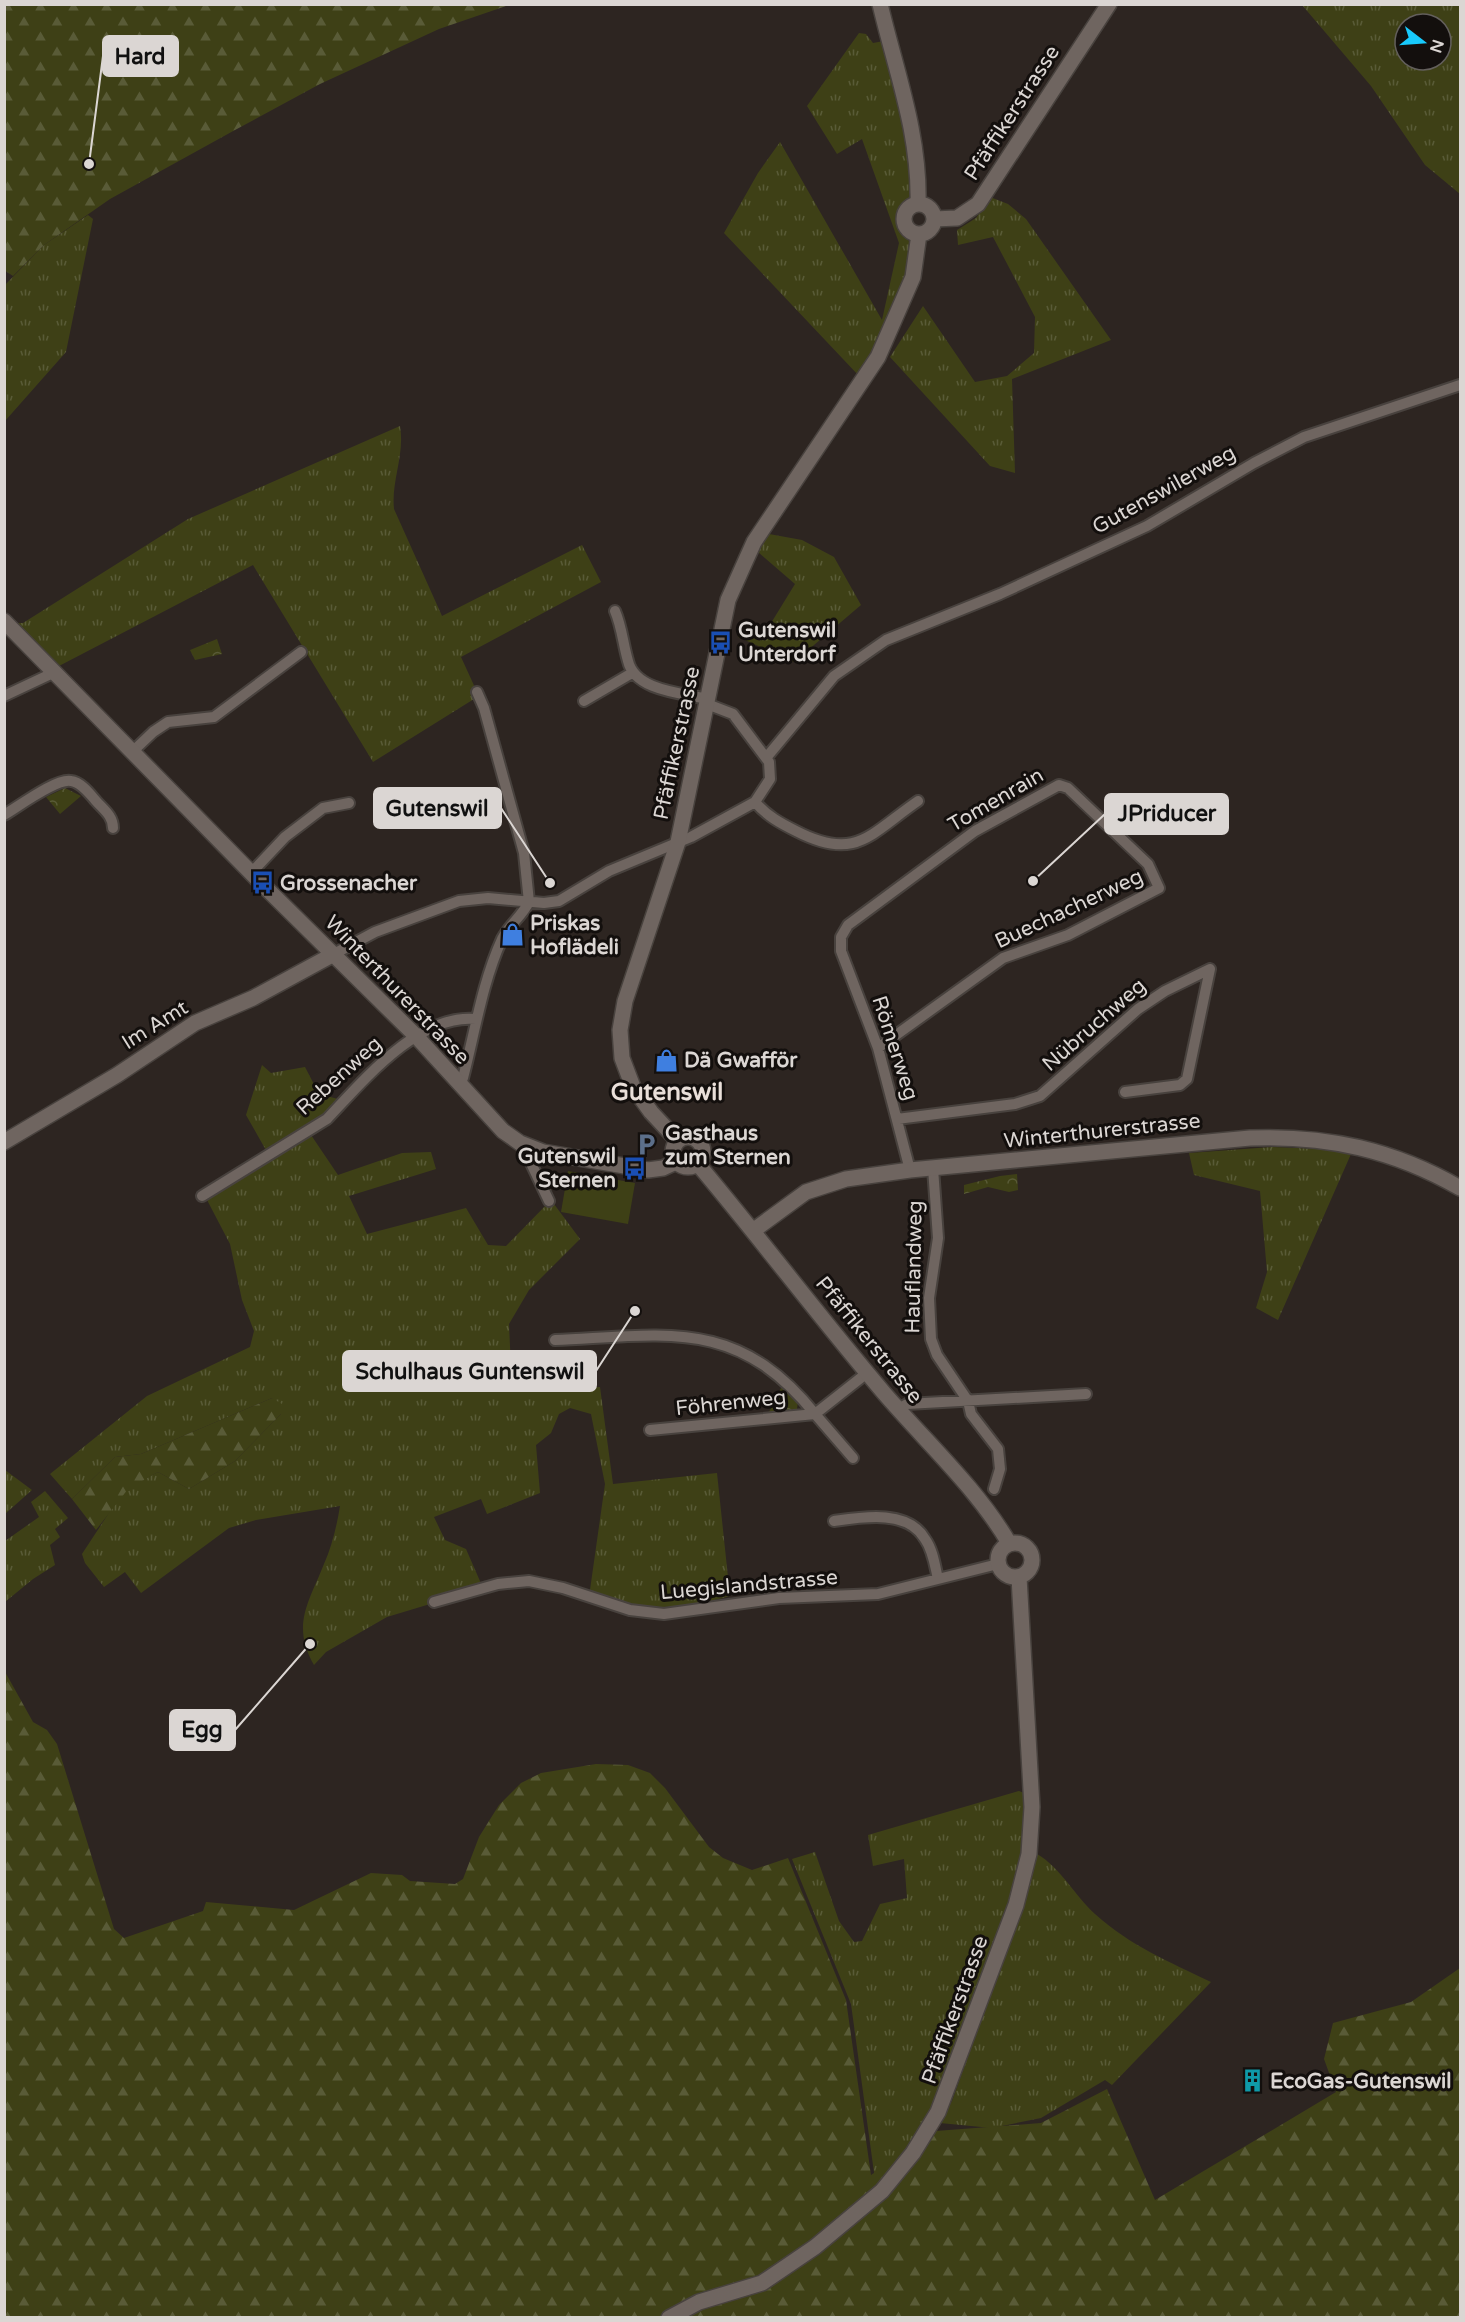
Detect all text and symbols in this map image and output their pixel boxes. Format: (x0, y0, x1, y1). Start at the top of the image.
north arrow (1393, 12, 1453, 72)
callout: Hard (103, 36, 178, 76)
text: N (1425, 37, 1448, 55)
street label: Pfäffikerstrasse (959, 41, 1065, 185)
text: Hard (115, 44, 165, 70)
street label: Gutenswilerweg (1088, 440, 1240, 540)
place label: Gutenswil Unterdorf (738, 618, 837, 667)
bus stop icon: Gutenswil Unterdorf (707, 629, 733, 655)
street label: Pfäffikerstrasse (649, 664, 705, 822)
street label: Tomenrain (944, 763, 1048, 837)
callout: Gutenswil (374, 788, 501, 828)
callout: JPriducer (1105, 794, 1228, 834)
text: Gutenswil (385, 796, 489, 822)
text: JPriducer (1117, 801, 1217, 827)
street label: Buechacherweg (991, 864, 1147, 954)
bus stop icon: Grossenacher (249, 870, 275, 896)
place label: Grossenacher (280, 871, 418, 896)
street label: Winterthurerstrasse (319, 910, 475, 1070)
place label: Priskas Hoflädeli (530, 911, 619, 960)
shop icon: Priskas Hoflädeli (499, 922, 525, 948)
street label: Nübruchweg (1037, 973, 1151, 1077)
street label: Römerweg (866, 993, 924, 1103)
street label: Im Amt (117, 995, 193, 1055)
street label: Rebenweg (291, 1031, 387, 1121)
shop icon: Dä Gwafför (653, 1047, 679, 1073)
place label: Dä Gwafför (684, 1048, 798, 1073)
district label: Gutenswil (611, 1078, 723, 1107)
street label: Winterthurerstrasse (1002, 1108, 1202, 1154)
place label: Gasthaus zum Sternen (665, 1121, 791, 1170)
parking icon: Gasthaus zum Sternen (634, 1132, 660, 1158)
place label: Gutenswil Sternen (518, 1144, 616, 1193)
bus stop icon: Gutenswil Sternen (621, 1155, 647, 1181)
street label: Hauflandweg (900, 1200, 928, 1334)
street label: Pfäffikerstrasse (810, 1271, 928, 1409)
callout: Schulhaus Guntenswil (343, 1351, 596, 1391)
text: Schulhaus Guntenswil (356, 1359, 584, 1385)
street label: Föhrenweg (674, 1385, 788, 1421)
street label: Luegislandstrasse (659, 1565, 839, 1605)
callout: Egg (170, 1710, 235, 1750)
text: Egg (181, 1717, 223, 1743)
street label: Pfäffikerstrasse (917, 1932, 993, 2088)
building icon: EcoGas-Gutenswil (1239, 2068, 1265, 2094)
place label: EcoGas-Gutenswil (1270, 2069, 1452, 2094)

